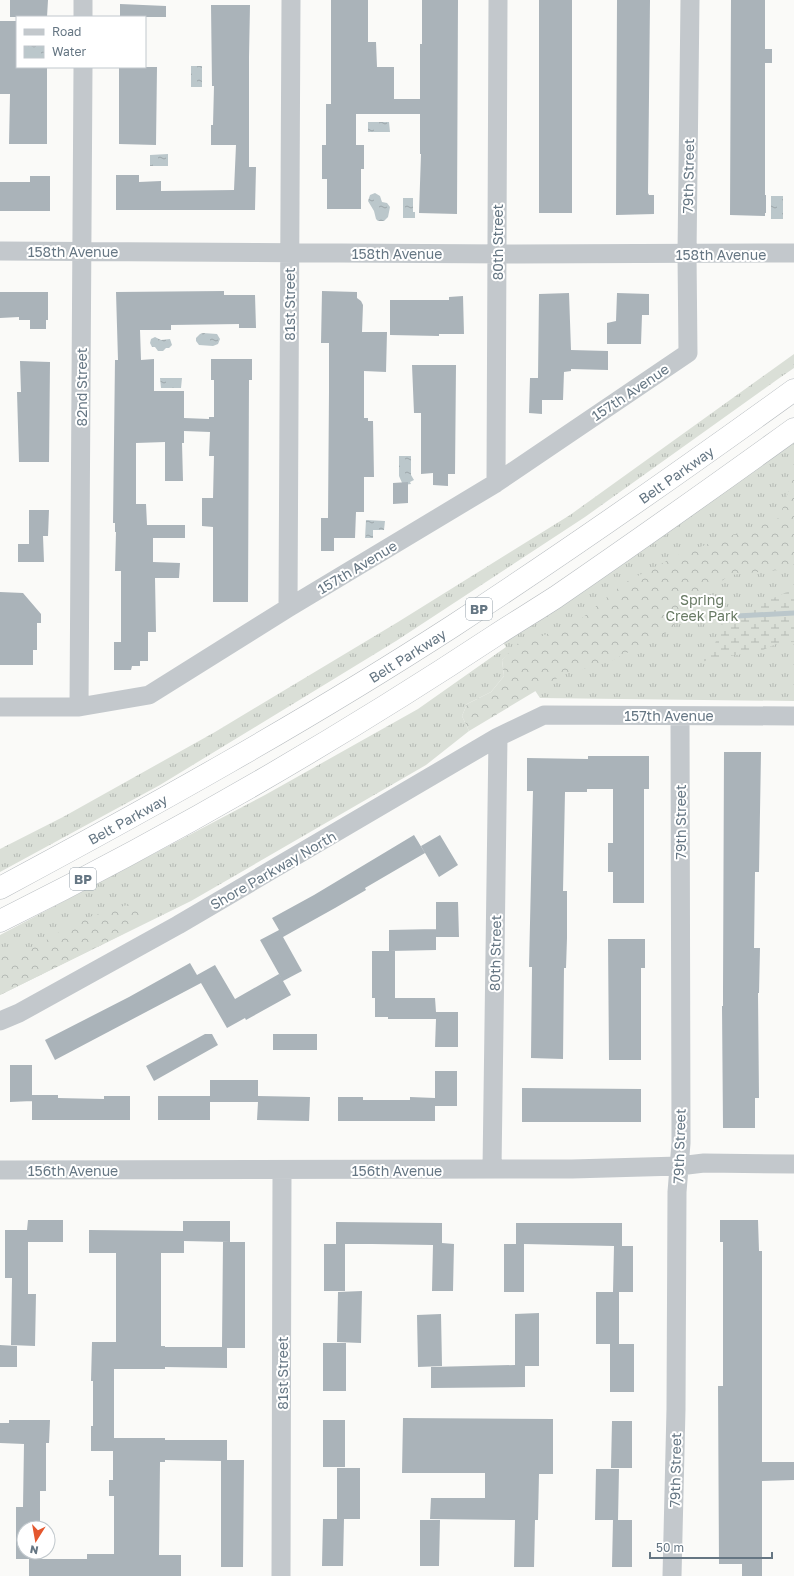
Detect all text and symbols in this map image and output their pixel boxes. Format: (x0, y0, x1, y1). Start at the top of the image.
legend (16, 16, 146, 68)
text: Road (52, 24, 81, 39)
text: Water (52, 44, 86, 59)
street label: 79th Street (679, 138, 697, 214)
street label: 80th Street (489, 204, 506, 280)
street label: 158th Avenue (28, 243, 118, 260)
street label: 158th Avenue (352, 245, 442, 262)
street label: 158th Avenue (676, 246, 766, 263)
street label: 81st Street (281, 267, 298, 341)
street label: 82nd Street (73, 348, 90, 426)
street label: 157th Avenue (588, 360, 672, 424)
street label: Belt Parkway (635, 442, 717, 507)
street label: 157th Avenue (314, 537, 400, 597)
park label: Spring Creek Park (666, 591, 738, 624)
road number: BP (466, 598, 492, 620)
street label: Belt Parkway (365, 624, 449, 686)
street label: 157th Avenue (624, 707, 714, 724)
street label: 79th Street (672, 784, 689, 860)
street label: Belt Parkway (85, 790, 170, 847)
street label: Shore Parkway North (207, 827, 339, 913)
road number: BP (70, 868, 96, 890)
street label: 80th Street (486, 915, 504, 991)
street label: 79th Street (669, 1108, 689, 1184)
street label: 156th Avenue (28, 1162, 118, 1179)
street label: 156th Avenue (352, 1162, 442, 1179)
street label: 81st Street (274, 1336, 291, 1410)
street label: 79th Street (666, 1432, 684, 1508)
north arrow (16, 1520, 56, 1560)
scale bar (650, 1534, 772, 1560)
text: 50 m (656, 1540, 684, 1555)
text: N (29, 1543, 39, 1557)

